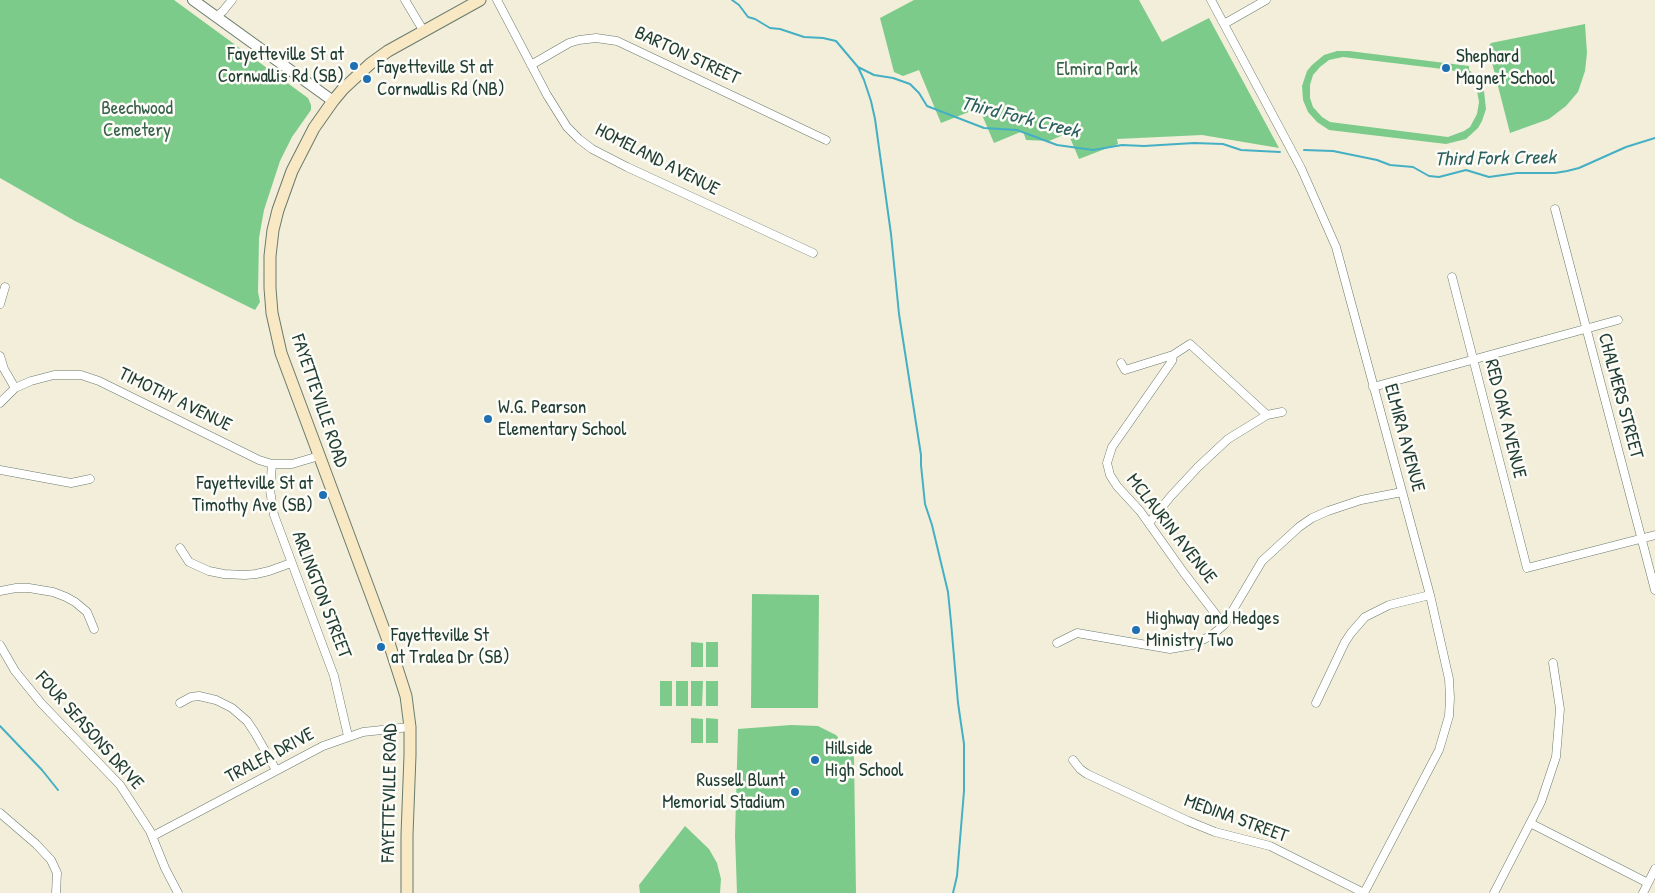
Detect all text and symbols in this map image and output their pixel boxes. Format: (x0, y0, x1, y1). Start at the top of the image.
street label: BARTON STREET (631, 22, 743, 90)
place label: Fayetteville St at Cornwallis Rd (SB) (218, 44, 344, 88)
place label: Shephard Magnet School (1456, 46, 1555, 90)
place label: Fayetteville St at Cornwallis Rd (NB) (377, 57, 505, 101)
park label: Elmira Park (1056, 59, 1138, 81)
marker: Fayetteville St at Cornwallis Rd (SB) (348, 60, 360, 72)
marker: Shephard Magnet School (1440, 62, 1452, 74)
marker: Fayetteville St at Cornwallis Rd (NB) (361, 73, 373, 85)
water label: Third Fork Creek (958, 92, 1082, 144)
park label: Beechwood Cemetery (101, 98, 173, 142)
street label: HOMELAND AVENUE (591, 119, 723, 201)
water label: Third Fork Creek (1434, 146, 1556, 172)
street label: CHALMERS STREET (1592, 331, 1648, 461)
street label: FAYETTEVILLE ROAD (286, 332, 352, 470)
street label: RED OAK AVENUE (1479, 357, 1531, 481)
street label: TIMOTHY AVENUE (115, 363, 235, 437)
street label: ELMIRA AVENUE (1379, 382, 1429, 494)
place label: W.G. Pearson Elementary School (498, 397, 626, 441)
marker: W.G. Pearson Elementary School (482, 413, 494, 425)
street label: MCLAURIN AVENUE (1121, 469, 1221, 589)
place label: Fayetteville St at Timothy Ave (SB) (192, 473, 313, 517)
marker: Fayetteville St at Timothy Ave (SB) (317, 489, 329, 501)
street label: ARLINGTON STREET (286, 528, 356, 662)
place label: Highway and Hedges Ministry Two (1146, 608, 1279, 652)
marker: Highway and Hedges Ministry Two (1130, 624, 1142, 636)
place label: Fayetteville St at Tralea Dr (SB) (391, 625, 510, 669)
marker: Fayetteville St at Tralea Dr (SB) (375, 641, 387, 653)
street label: FOUR SEASONS DRIVE (30, 667, 148, 795)
street label: TRALEA DRIVE (222, 723, 318, 789)
street label: FAYETTEVILLE ROAD (377, 723, 403, 863)
place label: Hillside High School (825, 738, 903, 782)
marker: Hillside High School (809, 754, 821, 766)
place label: Russell Blunt Memorial Stadium (662, 770, 785, 814)
marker: Russell Blunt Memorial Stadium (789, 786, 801, 798)
street label: MEDINA STREET (1181, 790, 1291, 848)

